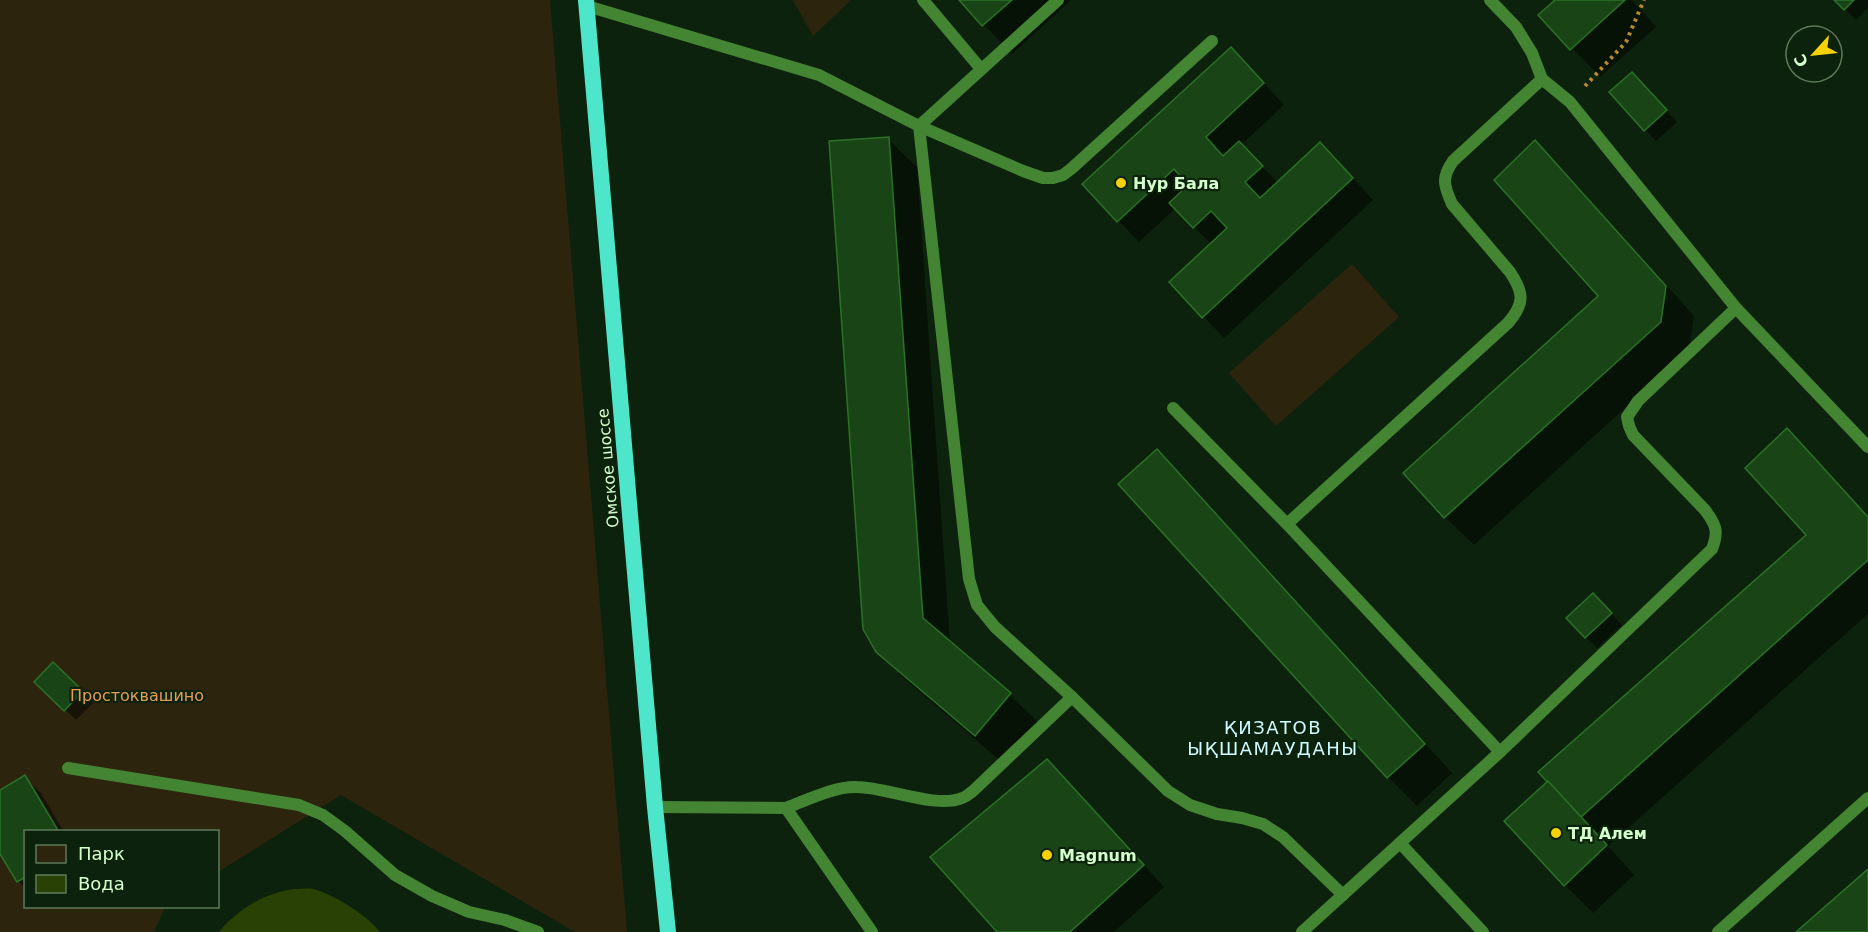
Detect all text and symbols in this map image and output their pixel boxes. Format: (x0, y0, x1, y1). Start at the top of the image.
north arrow (1784, 24, 1844, 84)
text: С (1790, 51, 1812, 70)
place label: Нур Бала (1133, 174, 1219, 193)
marker: Нур Бала (1114, 176, 1128, 190)
street label: Омское шоссе (593, 408, 623, 528)
park label: Простоквашино (70, 686, 204, 705)
district label: ҚИЗАТОВ ЫҚШАМАУДАНЫ (1187, 717, 1359, 759)
place label: ТД Алем (1568, 824, 1647, 843)
marker: ТД Алем (1549, 826, 1563, 840)
legend (24, 830, 219, 908)
text: Парк (78, 843, 125, 864)
place label: Magnum (1059, 846, 1137, 865)
marker: Magnum (1040, 848, 1054, 862)
text: Вода (78, 873, 125, 894)

